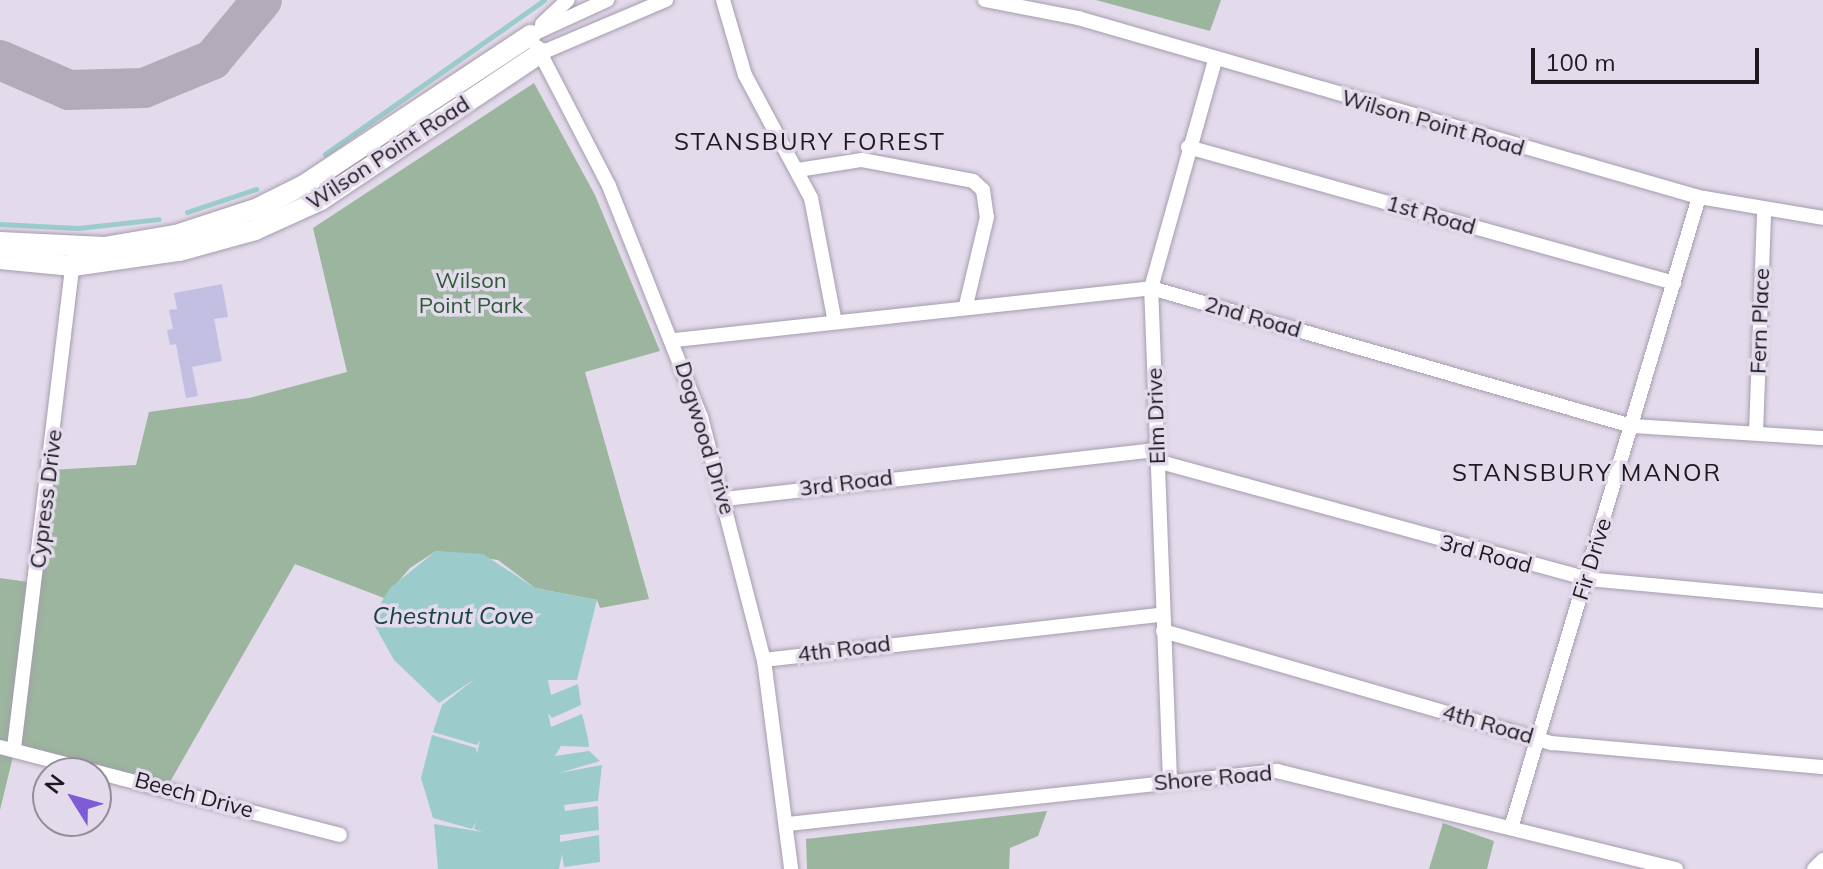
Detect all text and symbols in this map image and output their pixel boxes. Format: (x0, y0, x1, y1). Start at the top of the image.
scale bar (1535, 32, 1763, 82)
text: 100 m (1545, 47, 1616, 77)
street label: Wilson Point Road (1339, 84, 1527, 162)
street label: Wilson Point Road (302, 90, 474, 216)
district label: STANSBURY FOREST (674, 128, 946, 156)
street label: 1st Road (1383, 190, 1479, 240)
park label: Wilson Point Park (419, 267, 523, 318)
street label: Fern Place (1745, 268, 1775, 374)
street label: 2nd Road (1202, 291, 1304, 343)
street label: Dogwood Drive (669, 358, 741, 518)
street label: Elm Drive (1141, 367, 1171, 465)
street label: Cypress Drive (24, 428, 68, 570)
district label: STANSBURY MANOR (1452, 459, 1722, 487)
street label: 3rd Road (798, 464, 894, 502)
street label: Fir Drive (1567, 515, 1617, 603)
street label: 3rd Road (1437, 529, 1535, 579)
water label: Chestnut Cove (372, 602, 534, 630)
street label: 4th Road (796, 630, 892, 668)
street label: 4th Road (1439, 698, 1537, 750)
north arrow (32, 757, 112, 837)
street label: Shore Road (1153, 760, 1273, 796)
street label: Beech Drive (132, 767, 256, 823)
text: N (38, 769, 71, 799)

